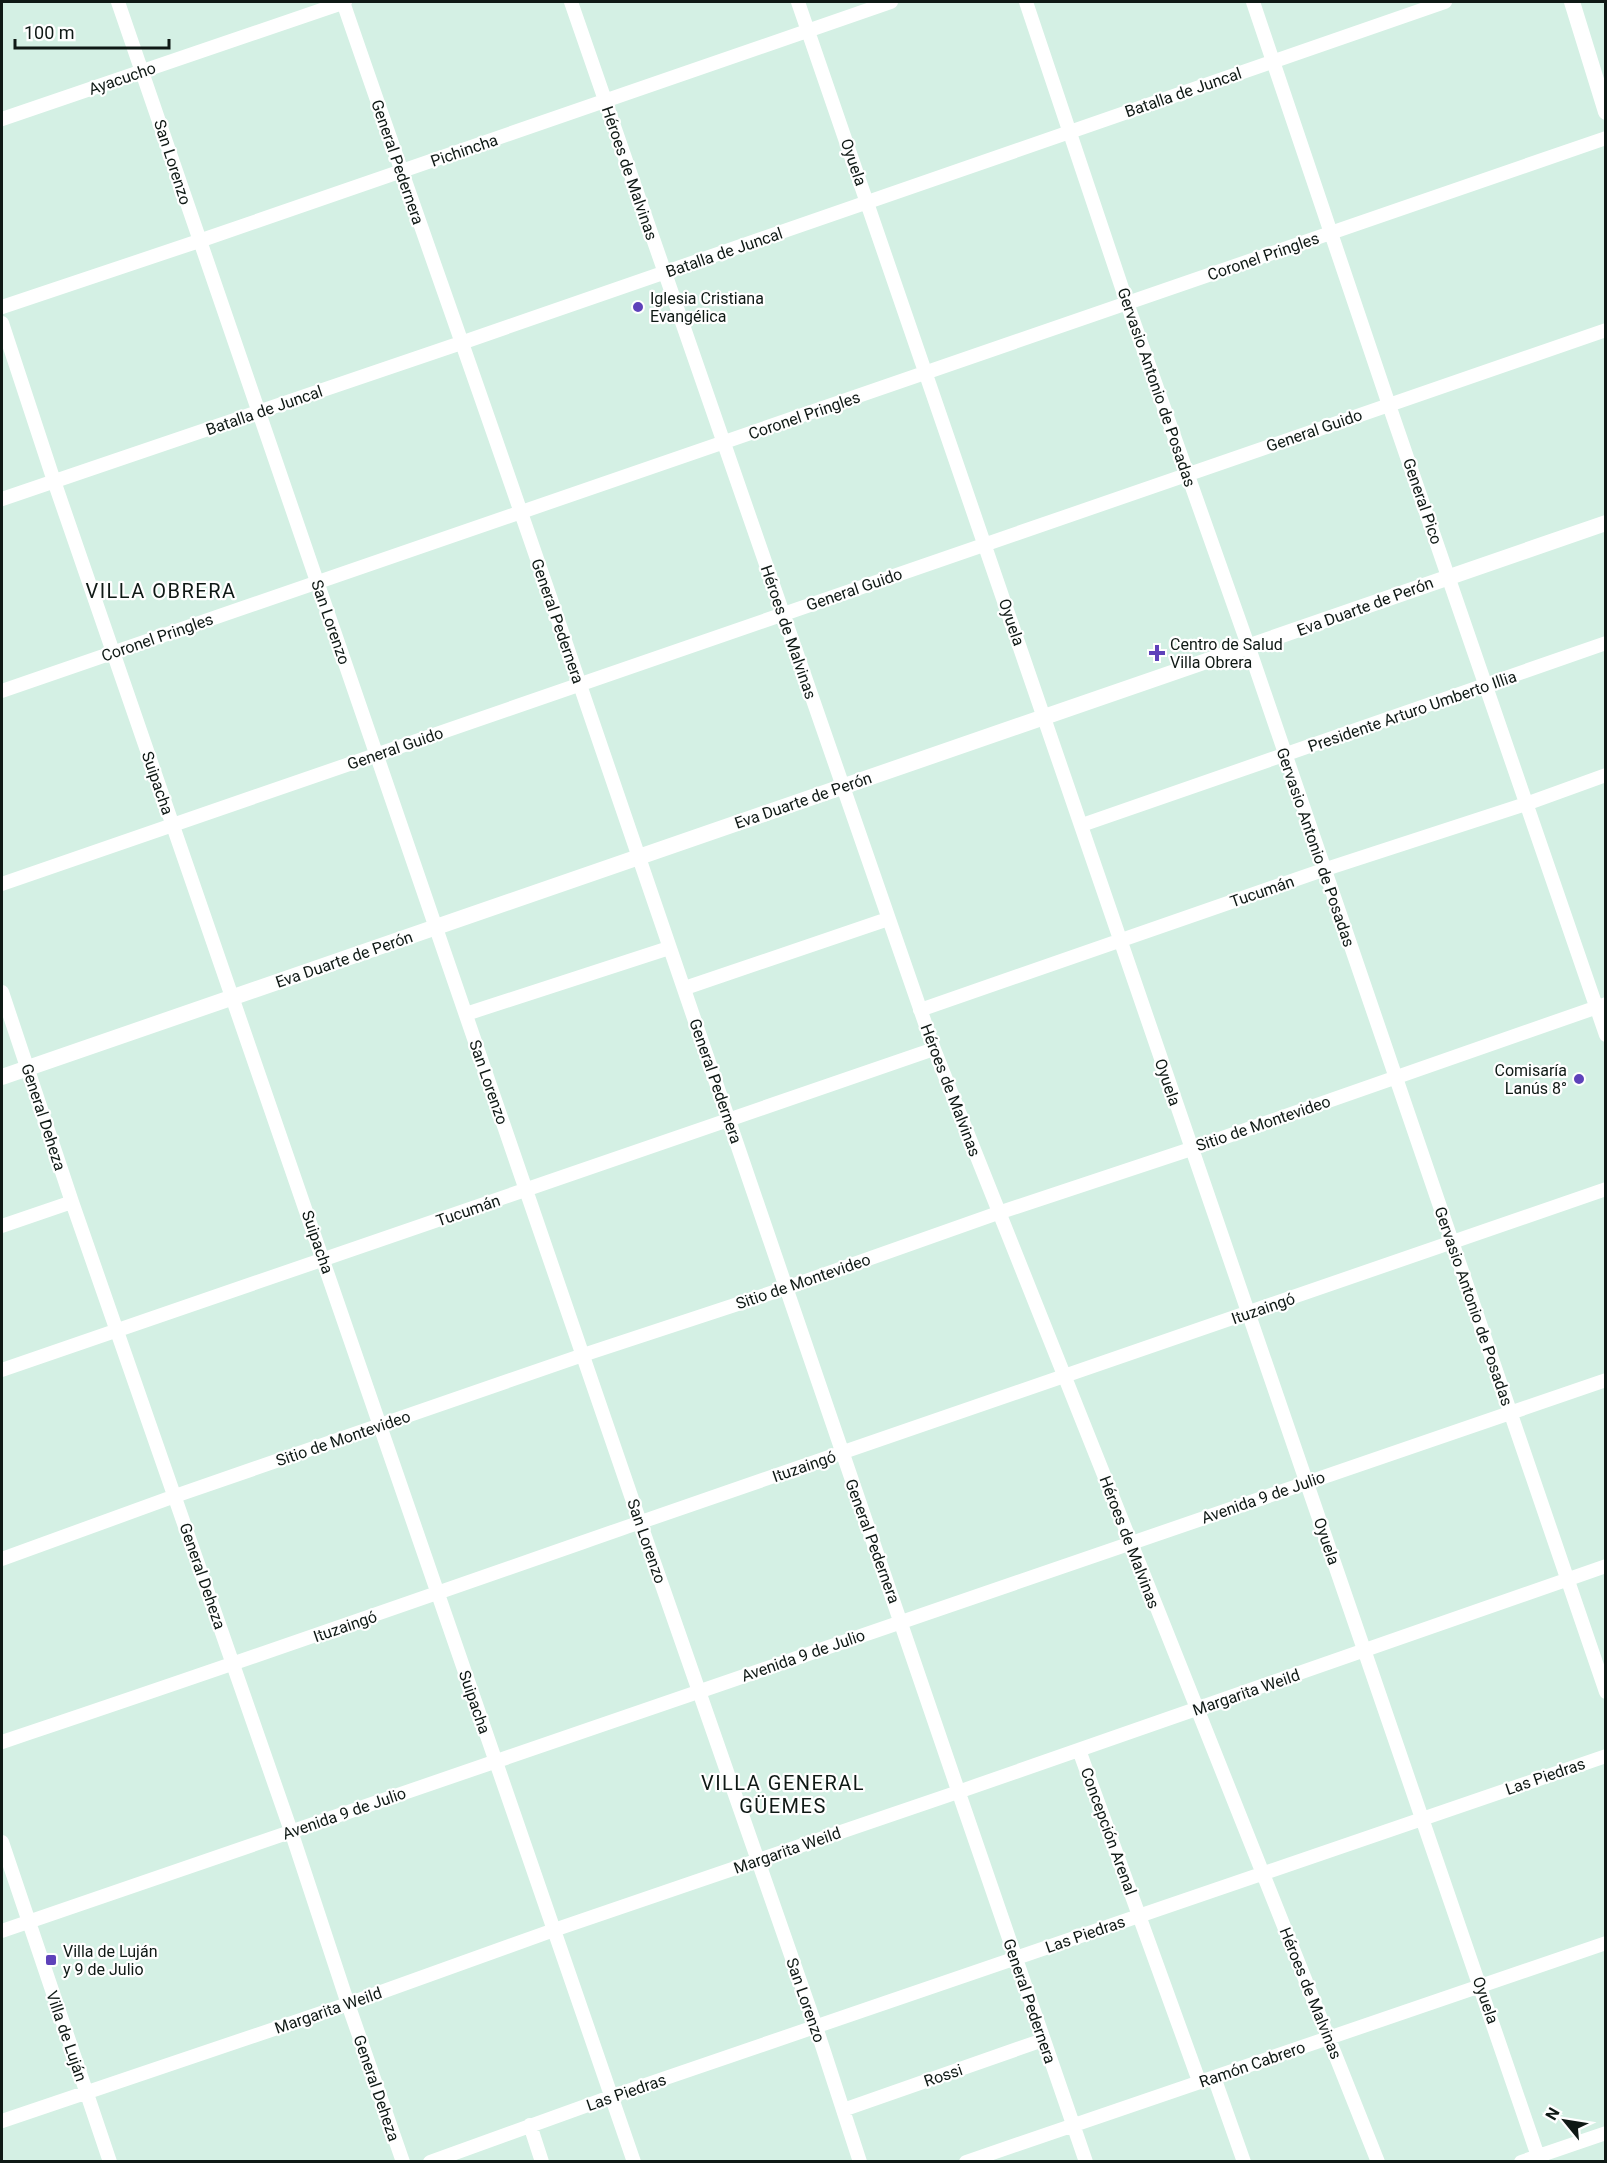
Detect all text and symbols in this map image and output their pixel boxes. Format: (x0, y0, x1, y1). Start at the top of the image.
scale bar (15, 12, 170, 50)
text: 100 m (24, 22, 75, 43)
street label: Ayacucho (86, 58, 158, 99)
street label: Batalla de Juncal (1122, 64, 1244, 121)
street label: General Pedernera (367, 97, 428, 227)
street label: Héroes de Malvinas (598, 104, 661, 243)
street label: San Lorenzo (150, 117, 195, 207)
street label: Pichincha (428, 130, 500, 171)
street label: Oyuela (837, 136, 870, 188)
street label: Batalla de Juncal (663, 224, 785, 281)
street label: Coronel Pringles (1205, 228, 1322, 284)
street label: Gervasio Antonio de Posadas (1113, 285, 1200, 489)
place label: Iglesia Cristiana Evangélica (650, 289, 764, 326)
marker: Iglesia Cristiana Evangélica (631, 300, 645, 314)
street label: Batalla de Juncal (203, 382, 325, 439)
street label: Coronel Pringles (746, 387, 863, 443)
street label: General Guido (1264, 405, 1365, 456)
street label: General Pico (1399, 456, 1446, 547)
street label: General Pedernera (527, 556, 588, 686)
street label: Héroes de Malvinas (757, 563, 820, 702)
street label: General Guido (804, 564, 905, 615)
street label: Eva Duarte de Perón (1294, 573, 1436, 640)
street label: San Lorenzo (307, 577, 354, 667)
district label: VILLA OBRERA (85, 579, 237, 603)
street label: Oyuela (995, 596, 1028, 648)
street label: Coronel Pringles (99, 609, 216, 665)
place label: Centro de Salud Villa Obrera (1170, 635, 1283, 672)
marker: Centro de Salud Villa Obrera (1148, 644, 1166, 662)
street label: Presidente Arturo Umberto Illia (1305, 667, 1519, 756)
street label: General Guido (345, 723, 446, 774)
street label: Gervasio Antonio de Posadas (1272, 745, 1359, 949)
street label: Suipacha (138, 749, 177, 817)
street label: Eva Duarte de Perón (732, 768, 874, 833)
street label: Tucumán (1228, 872, 1297, 911)
street label: Eva Duarte de Perón (273, 927, 415, 992)
street label: General Pedernera (685, 1016, 746, 1146)
street label: Héroes de Malvinas (916, 1021, 985, 1159)
street label: San Lorenzo (465, 1037, 512, 1127)
street label: Oyuela (1151, 1056, 1184, 1108)
street label: General Deheza (17, 1061, 70, 1173)
place label: Comisaría Lanús 8° (1494, 1061, 1567, 1098)
marker: Comisaría Lanús 8° (1572, 1072, 1586, 1086)
street label: Sitio de Montevideo (1193, 1092, 1333, 1155)
street label: Tucumán (434, 1191, 503, 1230)
street label: Gervasio Antonio de Posadas (1430, 1204, 1517, 1408)
street label: Suipacha (298, 1208, 337, 1276)
street label: Sitio de Montevideo (733, 1250, 873, 1313)
street label: Ituzaingó (1229, 1289, 1297, 1328)
street label: Sitio de Montevideo (273, 1407, 413, 1470)
street label: Ituzaingó (770, 1447, 838, 1486)
street label: Avenida 9 de Julio (1199, 1467, 1328, 1528)
street label: Héroes de Malvinas (1095, 1473, 1164, 1611)
street label: General Pedernera (841, 1476, 904, 1606)
street label: San Lorenzo (623, 1496, 670, 1586)
street label: Oyuela (1310, 1515, 1343, 1567)
street label: General Deheza (175, 1520, 230, 1632)
street label: Ituzaingó (311, 1607, 379, 1646)
street label: Avenida 9 de Julio (739, 1625, 868, 1686)
street label: Margarita Weild (1190, 1665, 1302, 1720)
street label: Suipacha (455, 1668, 494, 1736)
street label: Las Piedras (1503, 1754, 1588, 1799)
street label: Concepción Arenal (1077, 1765, 1140, 1897)
district label: VILLA GENERAL GÜEMES (701, 1771, 865, 1818)
street label: Avenida 9 de Julio (280, 1783, 409, 1844)
street label: Margarita Weild (731, 1823, 843, 1878)
street label: Las Piedras (1043, 1912, 1128, 1957)
street label: Héroes de Malvinas (1275, 1925, 1346, 2062)
street label: General Pedernera (999, 1936, 1060, 2066)
place label: Villa de Luján y 9 de Julio (63, 1942, 157, 1979)
marker: Villa de Luján y 9 de Julio (44, 1953, 58, 1967)
street label: San Lorenzo (782, 1955, 829, 2045)
street label: Oyuela (1469, 1974, 1502, 2026)
street label: Margarita Weild (272, 1983, 384, 2038)
street label: Villa de Luján (42, 1988, 91, 2084)
street label: General Deheza (349, 2032, 404, 2144)
street label: Ramón Cabrero (1197, 2037, 1308, 2091)
street label: Rossi (921, 2060, 965, 2091)
street label: Las Piedras (584, 2070, 669, 2115)
north arrow (1535, 2091, 1595, 2151)
text: N (1541, 2104, 1563, 2123)

